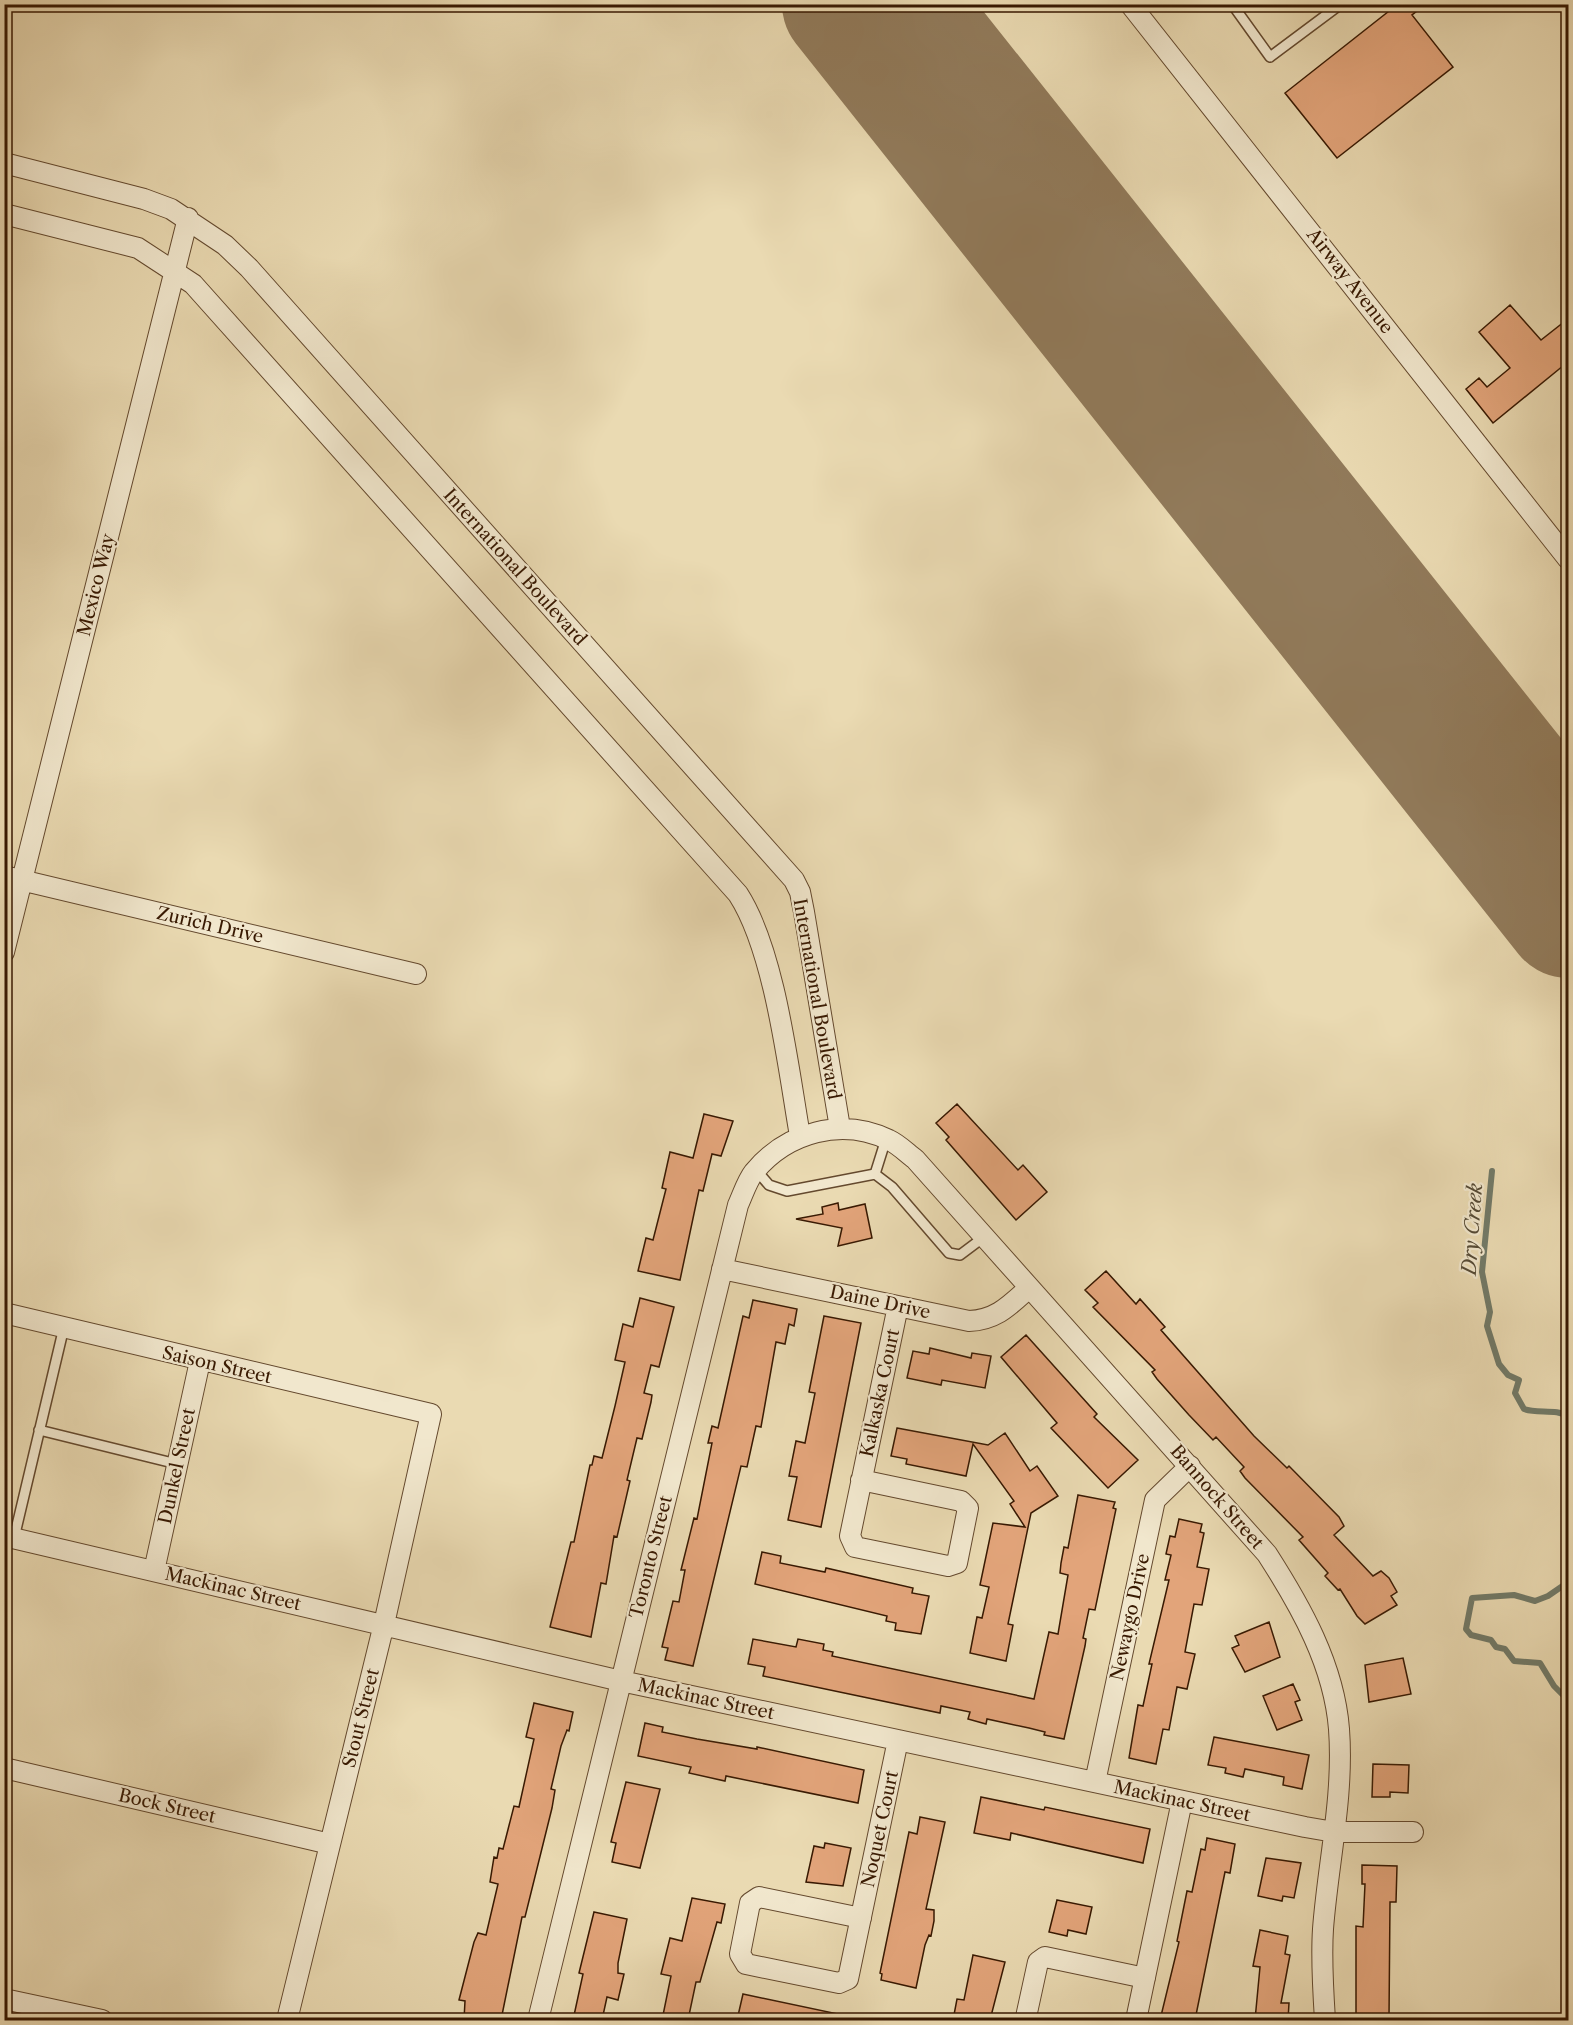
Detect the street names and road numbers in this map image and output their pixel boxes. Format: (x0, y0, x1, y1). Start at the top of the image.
street label: Airway Avenue (1302, 223, 1398, 338)
street label: International Boulevard (439, 484, 591, 650)
street label: Mexico Way (73, 531, 120, 639)
street label: International Boulevard (789, 897, 846, 1101)
street label: Zurich Drive (155, 902, 265, 948)
street label: Daine Drive (828, 1281, 932, 1323)
street label: Kalkaska Court (856, 1326, 904, 1459)
street label: Saison Street (160, 1342, 274, 1388)
street label: Dunkel Street (154, 1405, 200, 1526)
street label: Bannock Street (1166, 1440, 1269, 1554)
street label: Toronto Street (625, 1493, 677, 1621)
street label: Newaygo Drive (1106, 1551, 1154, 1683)
street label: Mackinac Street (163, 1563, 304, 1615)
street label: Stout Street (338, 1666, 384, 1770)
street label: Mackinac Street (636, 1674, 777, 1724)
street label: Noquet Court (857, 1768, 903, 1889)
street label: Mackinac Street (1112, 1776, 1253, 1826)
street label: Bock Street (116, 1784, 218, 1828)

